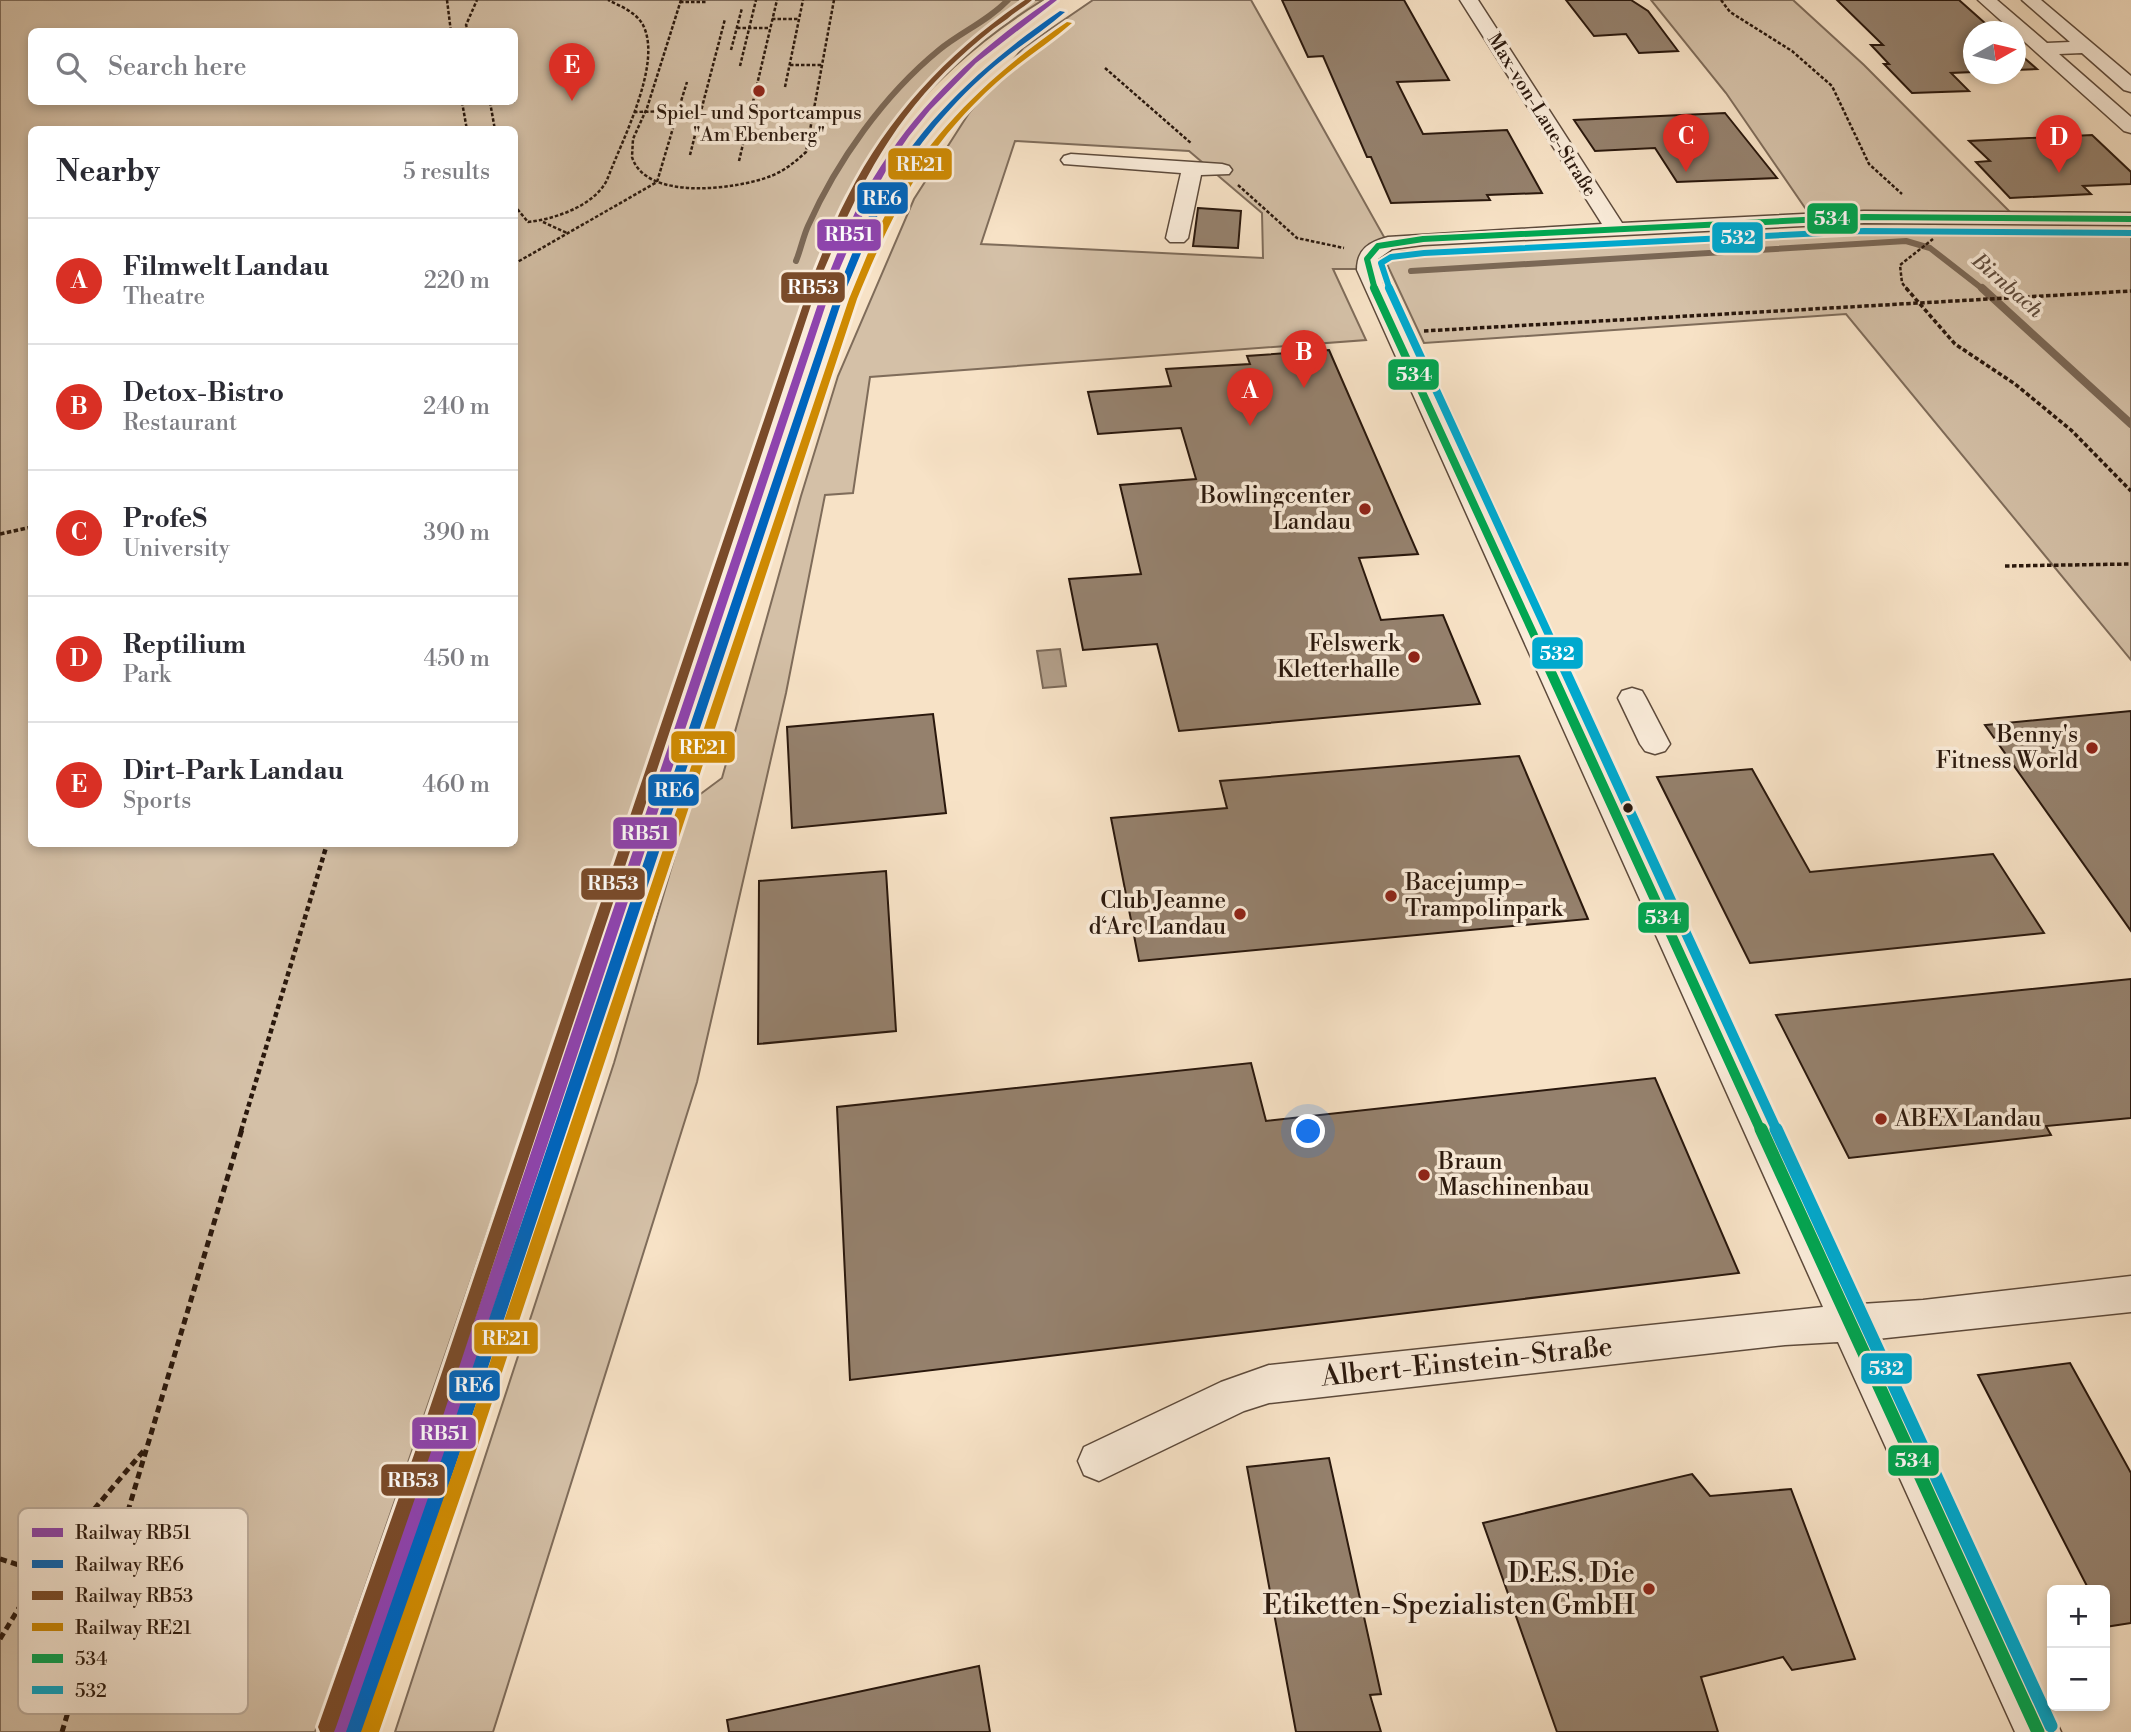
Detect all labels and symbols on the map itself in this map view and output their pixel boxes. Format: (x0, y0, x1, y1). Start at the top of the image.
north arrow (1963, 21, 2026, 84)
street label: Max-von-Laue-Straße (1482, 29, 1602, 201)
pin: E (549, 43, 595, 101)
marker: Spiel- und Sportcampus "Am Ebenberg" (751, 83, 767, 99)
place label: Spiel- und Sportcampus "Am Ebenberg" (656, 101, 862, 147)
pin: C (1663, 114, 1709, 172)
pin: D (2036, 115, 2082, 173)
line badge: RE21 (887, 147, 953, 181)
text: RE21 (896, 153, 944, 177)
line badge: RE6 (856, 181, 909, 215)
text: RE6 (862, 187, 902, 211)
line badge: 534 (1806, 202, 1859, 235)
text: 534 (1814, 207, 1850, 231)
line badge: RB51 (816, 218, 882, 252)
line badge: 532 (1711, 221, 1764, 254)
text: RB51 (824, 223, 874, 247)
text: 532 (1720, 226, 1756, 250)
water label: Birnbach (1965, 248, 2048, 324)
line badge: RB53 (780, 271, 846, 304)
text: RB53 (787, 276, 839, 300)
pin: B (1281, 330, 1327, 388)
line badge: 534 (1387, 358, 1440, 391)
text: 534 (1396, 363, 1432, 387)
pin: A (1227, 368, 1273, 426)
place label: Bowlingcenter Landau (1199, 482, 1351, 536)
marker: Bowlingcenter Landau (1357, 501, 1373, 517)
place label: Felswerk Kletterhalle (1277, 630, 1401, 684)
line badge: 532 (1531, 636, 1584, 670)
text: 532 (1539, 642, 1575, 666)
marker: Felswerk Kletterhalle (1406, 649, 1422, 665)
place label: Benny's Fitness World (1936, 721, 2078, 775)
line badge: RE21 (670, 730, 736, 764)
text: RE21 (679, 736, 727, 760)
marker: Benny's Fitness World (2084, 740, 2100, 756)
line badge: RE6 (647, 773, 700, 807)
text: RE6 (654, 779, 694, 803)
unlabelled marker (1621, 801, 1635, 815)
line badge: RB51 (612, 816, 678, 850)
text: RB51 (620, 822, 670, 846)
line badge: RB53 (580, 867, 646, 901)
place label: Bacejump - Trampolinpark (1404, 869, 1564, 923)
text: RB53 (587, 872, 639, 896)
place label: Club Jeanne d‘Arc Landau (1089, 887, 1226, 941)
marker: Bacejump - Trampolinpark (1383, 888, 1399, 904)
line badge: 534 (1637, 901, 1690, 934)
marker: Club Jeanne d‘Arc Landau (1232, 906, 1248, 922)
text: 534 (1645, 906, 1681, 930)
place label: ABEX Landau (1894, 1105, 2041, 1133)
marker: ABEX Landau (1873, 1111, 1889, 1127)
your location (1291, 1114, 1325, 1148)
place label: Braun Maschinenbau (1437, 1148, 1590, 1202)
marker: Braun Maschinenbau (1416, 1167, 1432, 1183)
line badge: RE21 (473, 1321, 539, 1355)
text: RE21 (482, 1327, 530, 1351)
street label: Albert-Einstein-Straße (1319, 1329, 1614, 1395)
line badge: 532 (1860, 1352, 1913, 1385)
text: 532 (1868, 1357, 1904, 1381)
line badge: RE6 (448, 1369, 501, 1402)
text: RE6 (454, 1374, 494, 1398)
line badge: RB51 (411, 1416, 477, 1450)
text: RB51 (419, 1422, 469, 1446)
line badge: 534 (1887, 1444, 1940, 1477)
text: 534 (1895, 1449, 1931, 1473)
line badge: RB53 (380, 1463, 446, 1497)
text: RB53 (387, 1469, 439, 1493)
legend (18, 1508, 248, 1714)
text: Railway RB51 (75, 1521, 191, 1545)
text: Railway RE6 (75, 1553, 184, 1577)
place label: D.E.S. Die Etiketten-Spezialisten GmbH (1263, 1556, 1636, 1623)
marker: D.E.S. Die Etiketten-Spezialisten GmbH (1641, 1581, 1657, 1597)
text: Railway RB53 (75, 1584, 193, 1608)
text: Railway RE21 (75, 1616, 191, 1640)
text: 534 (75, 1647, 108, 1671)
text: 532 (75, 1679, 107, 1703)

